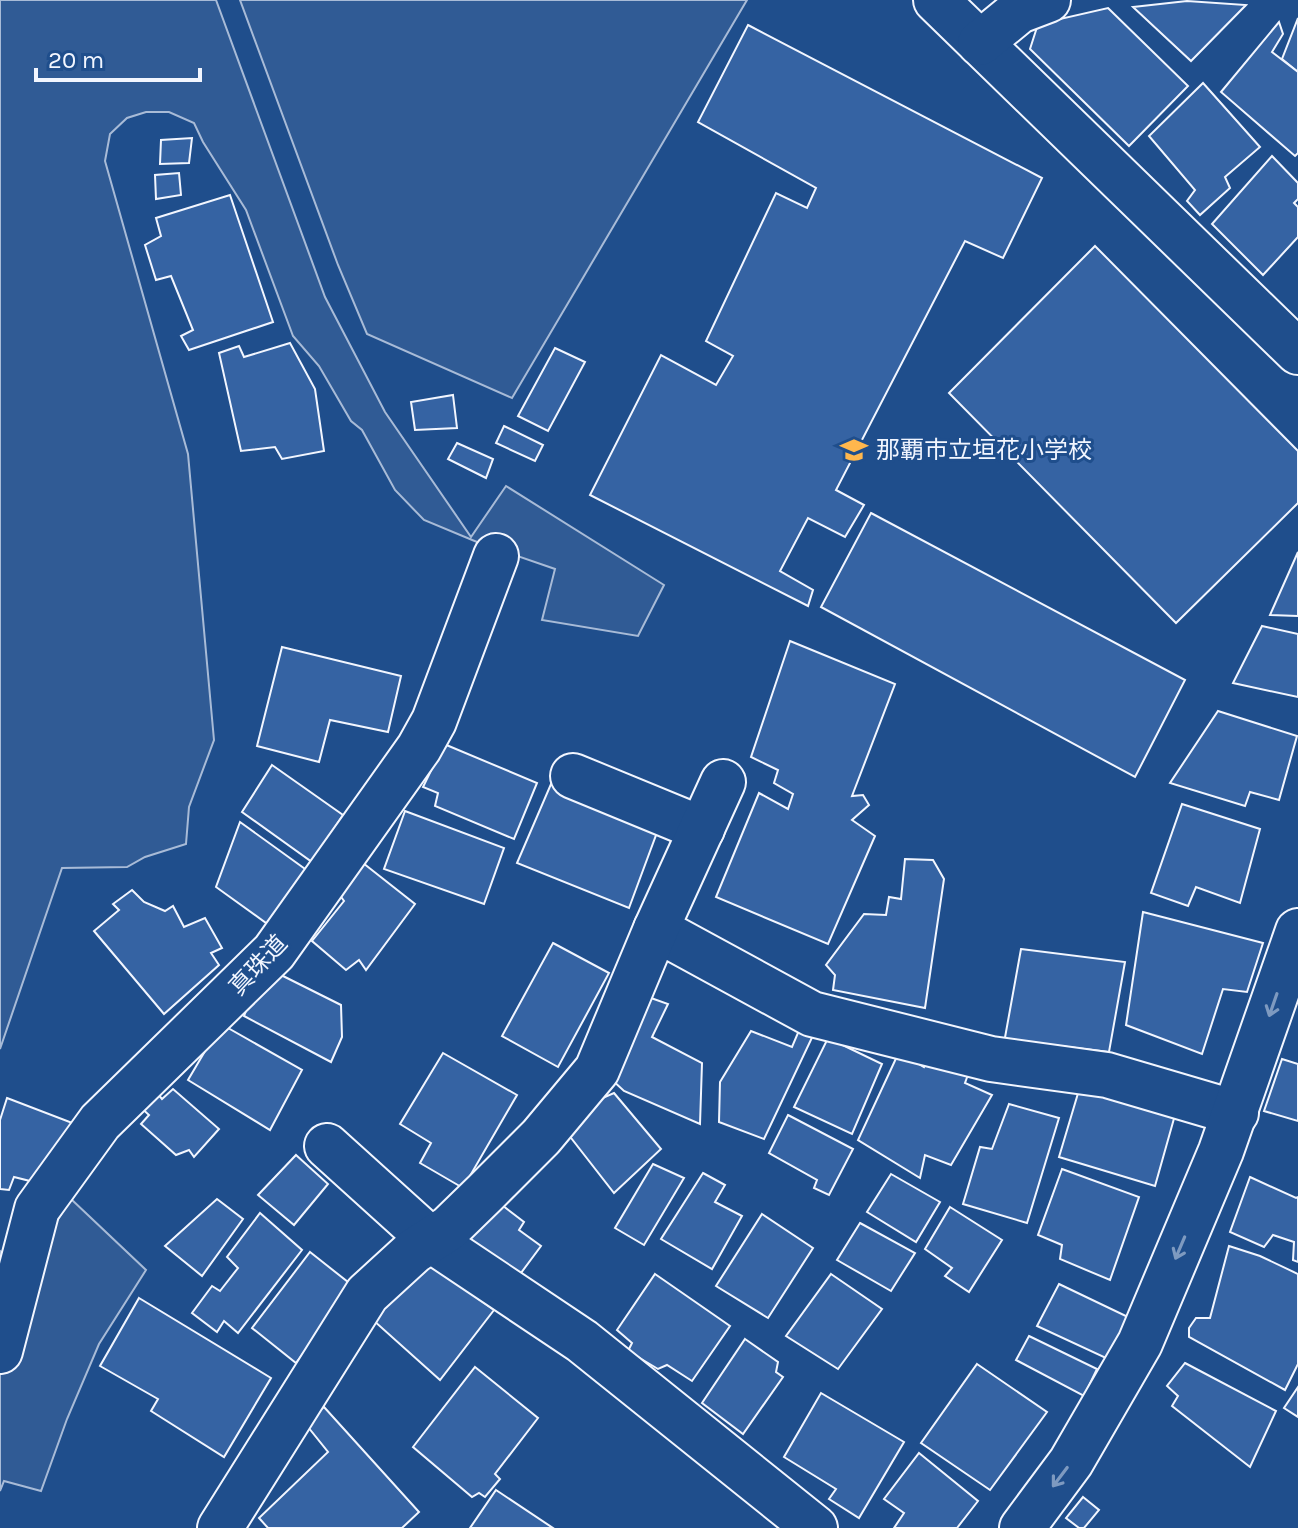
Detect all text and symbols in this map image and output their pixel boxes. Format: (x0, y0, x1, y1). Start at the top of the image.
scale bar (36, 32, 200, 82)
text: 20 m (48, 46, 104, 74)
school or university icon: 那覇市立垣花小学校 (839, 435, 869, 465)
place label: 那覇市立垣花小学校 (876, 436, 1092, 464)
street label: 真珠道 (223, 929, 293, 1001)
one-way arrow (1264, 992, 1279, 1017)
one-way arrow (1172, 1235, 1187, 1260)
one-way arrow (1052, 1466, 1068, 1488)

